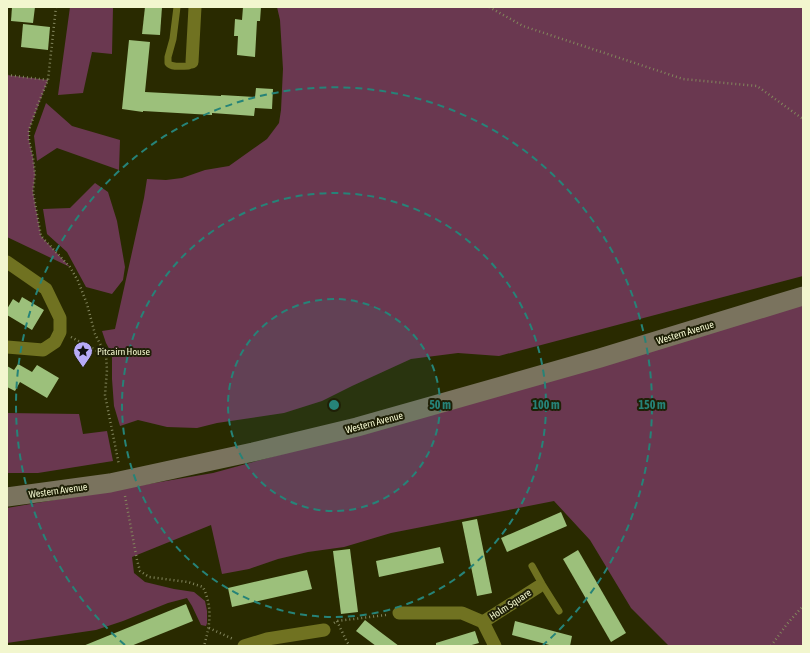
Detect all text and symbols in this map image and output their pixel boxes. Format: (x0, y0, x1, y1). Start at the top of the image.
street label: Western Avenue (655, 318, 715, 346)
place icon: Pitcairn House (72, 340, 94, 368)
place label: Pitcairn House (97, 346, 150, 357)
centre of rings (327, 398, 341, 412)
text: 50 m (429, 398, 451, 412)
text: 100 m (532, 398, 560, 412)
text: 150 m (638, 398, 666, 412)
street label: Western Avenue (344, 409, 405, 435)
street label: Western Avenue (28, 481, 89, 500)
street label: Holm Square (487, 587, 534, 622)

